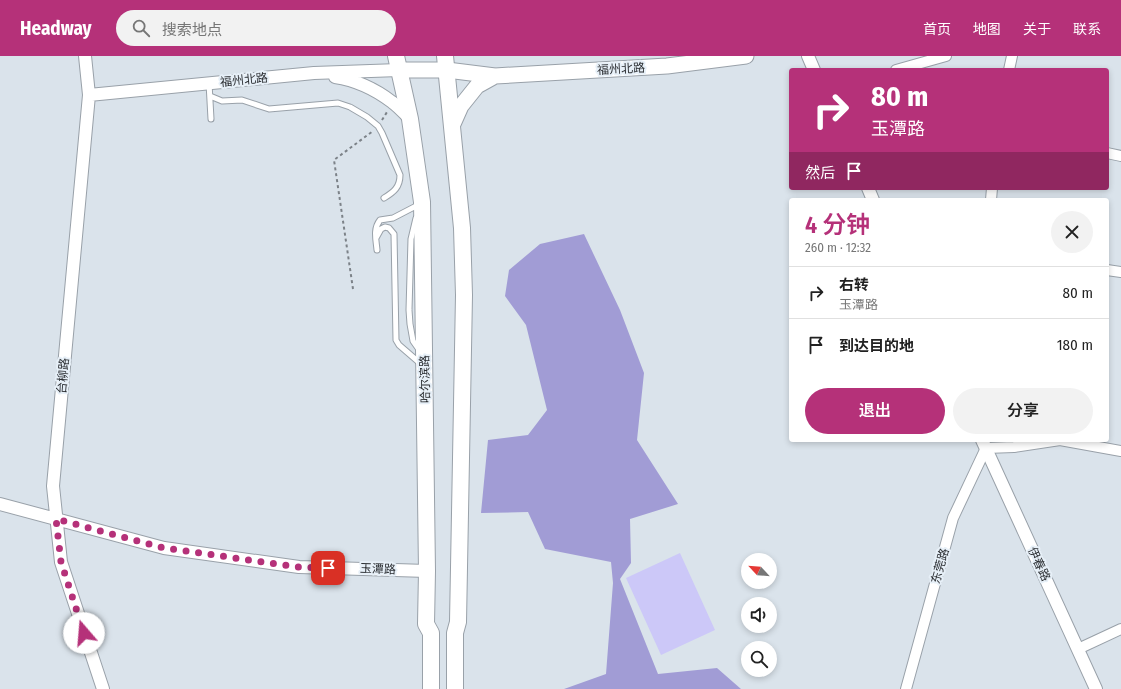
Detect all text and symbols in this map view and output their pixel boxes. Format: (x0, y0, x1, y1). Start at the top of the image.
search box (116, 10, 396, 46)
text: Headway (20, 17, 92, 40)
icon: search (130, 17, 152, 39)
text: 搜索地点 (162, 21, 222, 39)
text: 首页 (923, 21, 951, 38)
text: 地图 (973, 21, 1001, 38)
text: 关于 (1023, 21, 1051, 38)
text: 联系 (1073, 21, 1101, 38)
street label: 福州北路 (597, 61, 645, 77)
street label: 福州北路 (219, 71, 269, 89)
text: 80 m (871, 80, 928, 113)
icon: right (805, 84, 857, 136)
text: 玉潭路 (871, 118, 925, 140)
icon: arrive (843, 160, 865, 182)
text: 然后 (805, 164, 835, 182)
text: 4 分钟 (805, 211, 870, 239)
button: close (1051, 211, 1093, 253)
text: 260 m · 12:32 (805, 240, 871, 255)
text: 右转 (839, 276, 869, 294)
icon: right (805, 282, 827, 304)
text: 80 m (1063, 284, 1093, 302)
text: 玉潭路 (839, 297, 878, 312)
icon: arrive (805, 334, 827, 356)
text: 180 m (1057, 336, 1093, 354)
text: 到达目的地 (839, 337, 914, 355)
street label: 哈尔滨路 (418, 355, 432, 403)
street label: 台柳路 (54, 357, 72, 395)
button: 退出 (805, 388, 945, 434)
button: 分享 (953, 388, 1093, 434)
street label: 伊春路 (1025, 545, 1053, 583)
street label: 东莞路 (928, 547, 952, 585)
pin (311, 551, 345, 585)
north arrow (741, 553, 777, 589)
map controls (741, 553, 777, 677)
icon: arrive (317, 557, 339, 579)
street label: 玉潭路 (360, 561, 396, 577)
button: sound (741, 597, 777, 633)
position arrow (63, 612, 105, 654)
button: search (741, 641, 777, 677)

